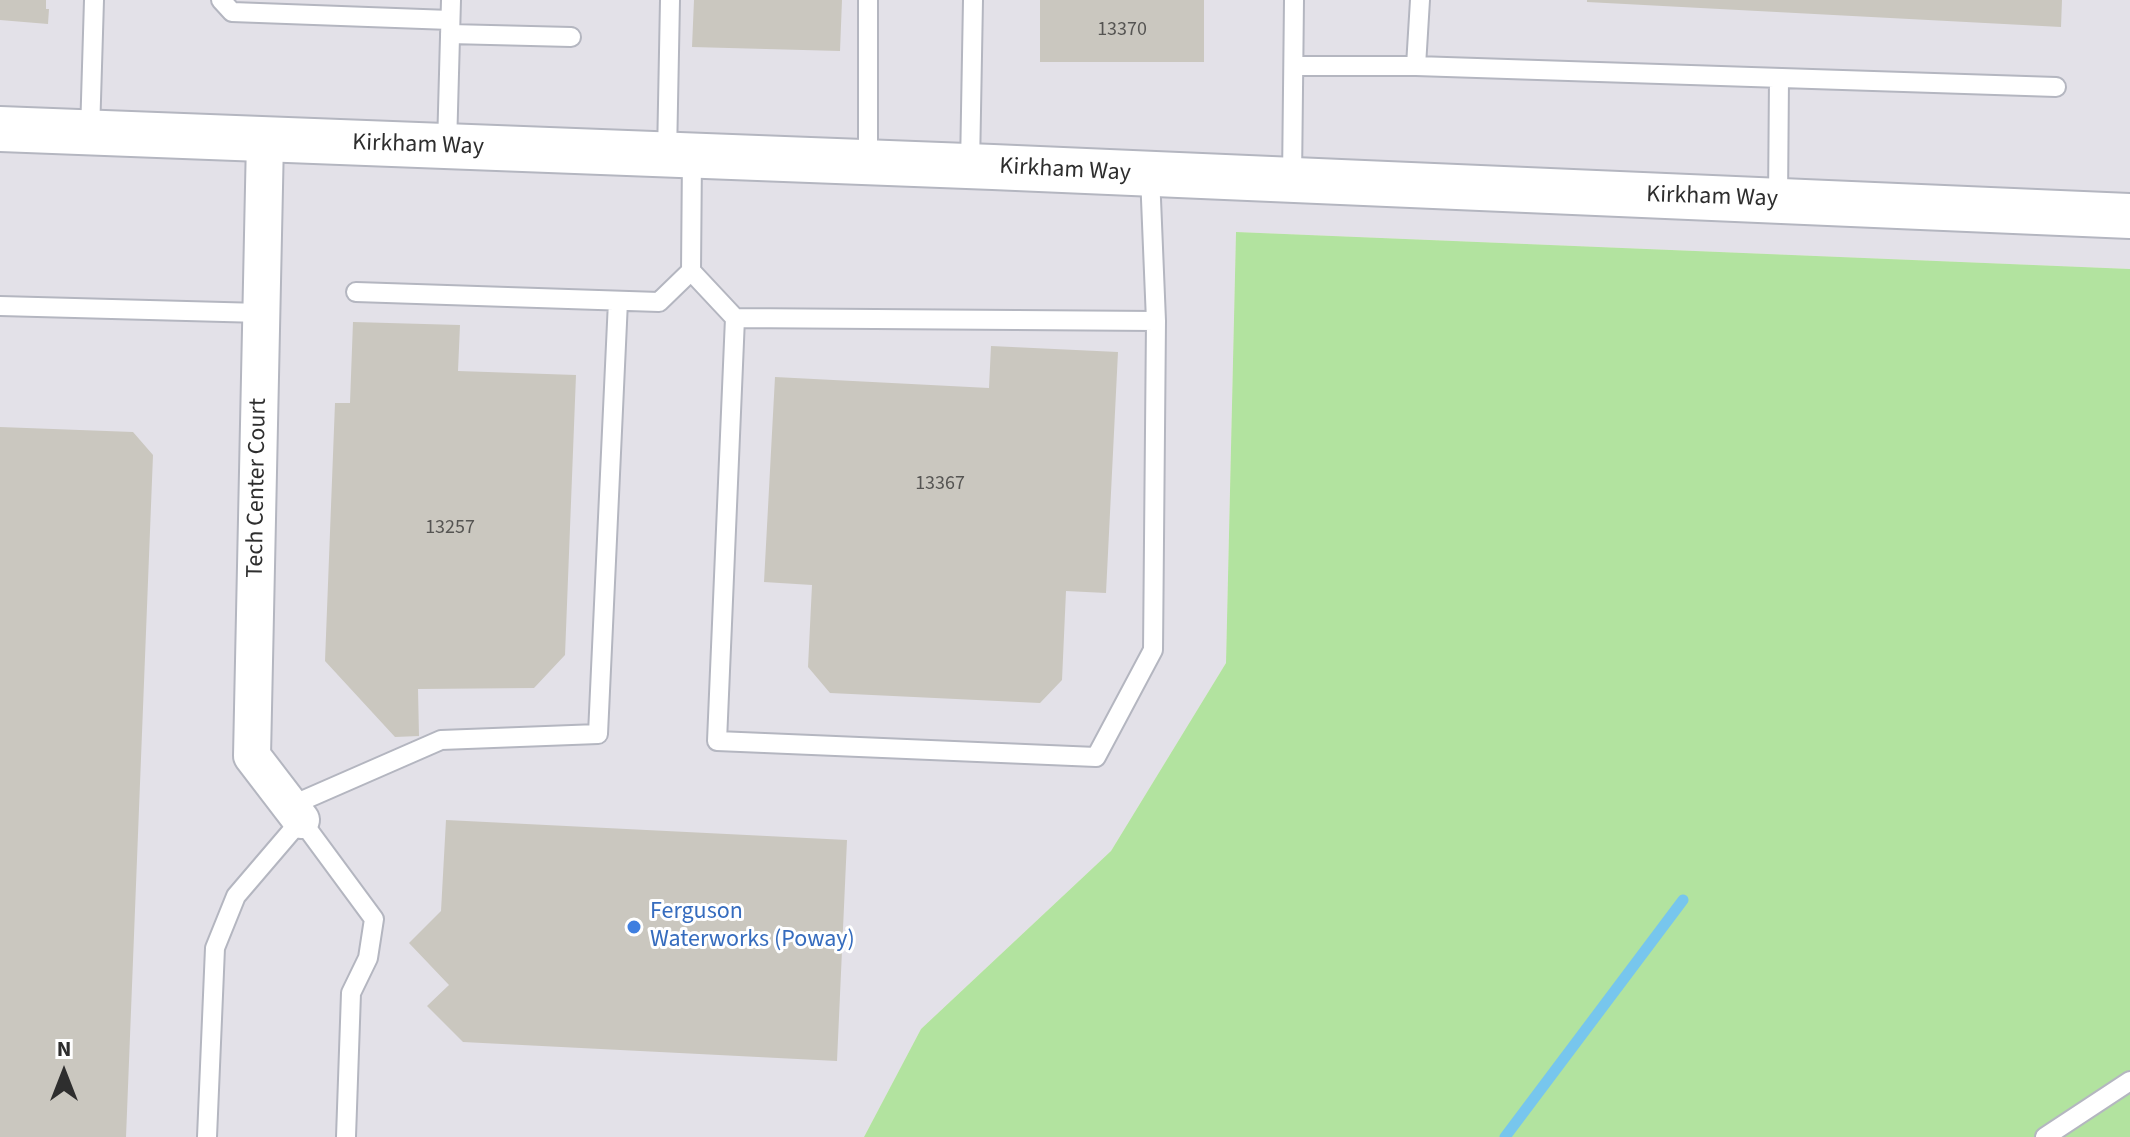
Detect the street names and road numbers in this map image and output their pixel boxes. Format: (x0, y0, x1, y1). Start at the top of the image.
street label: Kirkham Way (352, 129, 484, 163)
street label: Kirkham Way (999, 153, 1131, 189)
street label: Kirkham Way (1646, 181, 1778, 215)
street label: Tech Center Court (242, 398, 274, 578)

